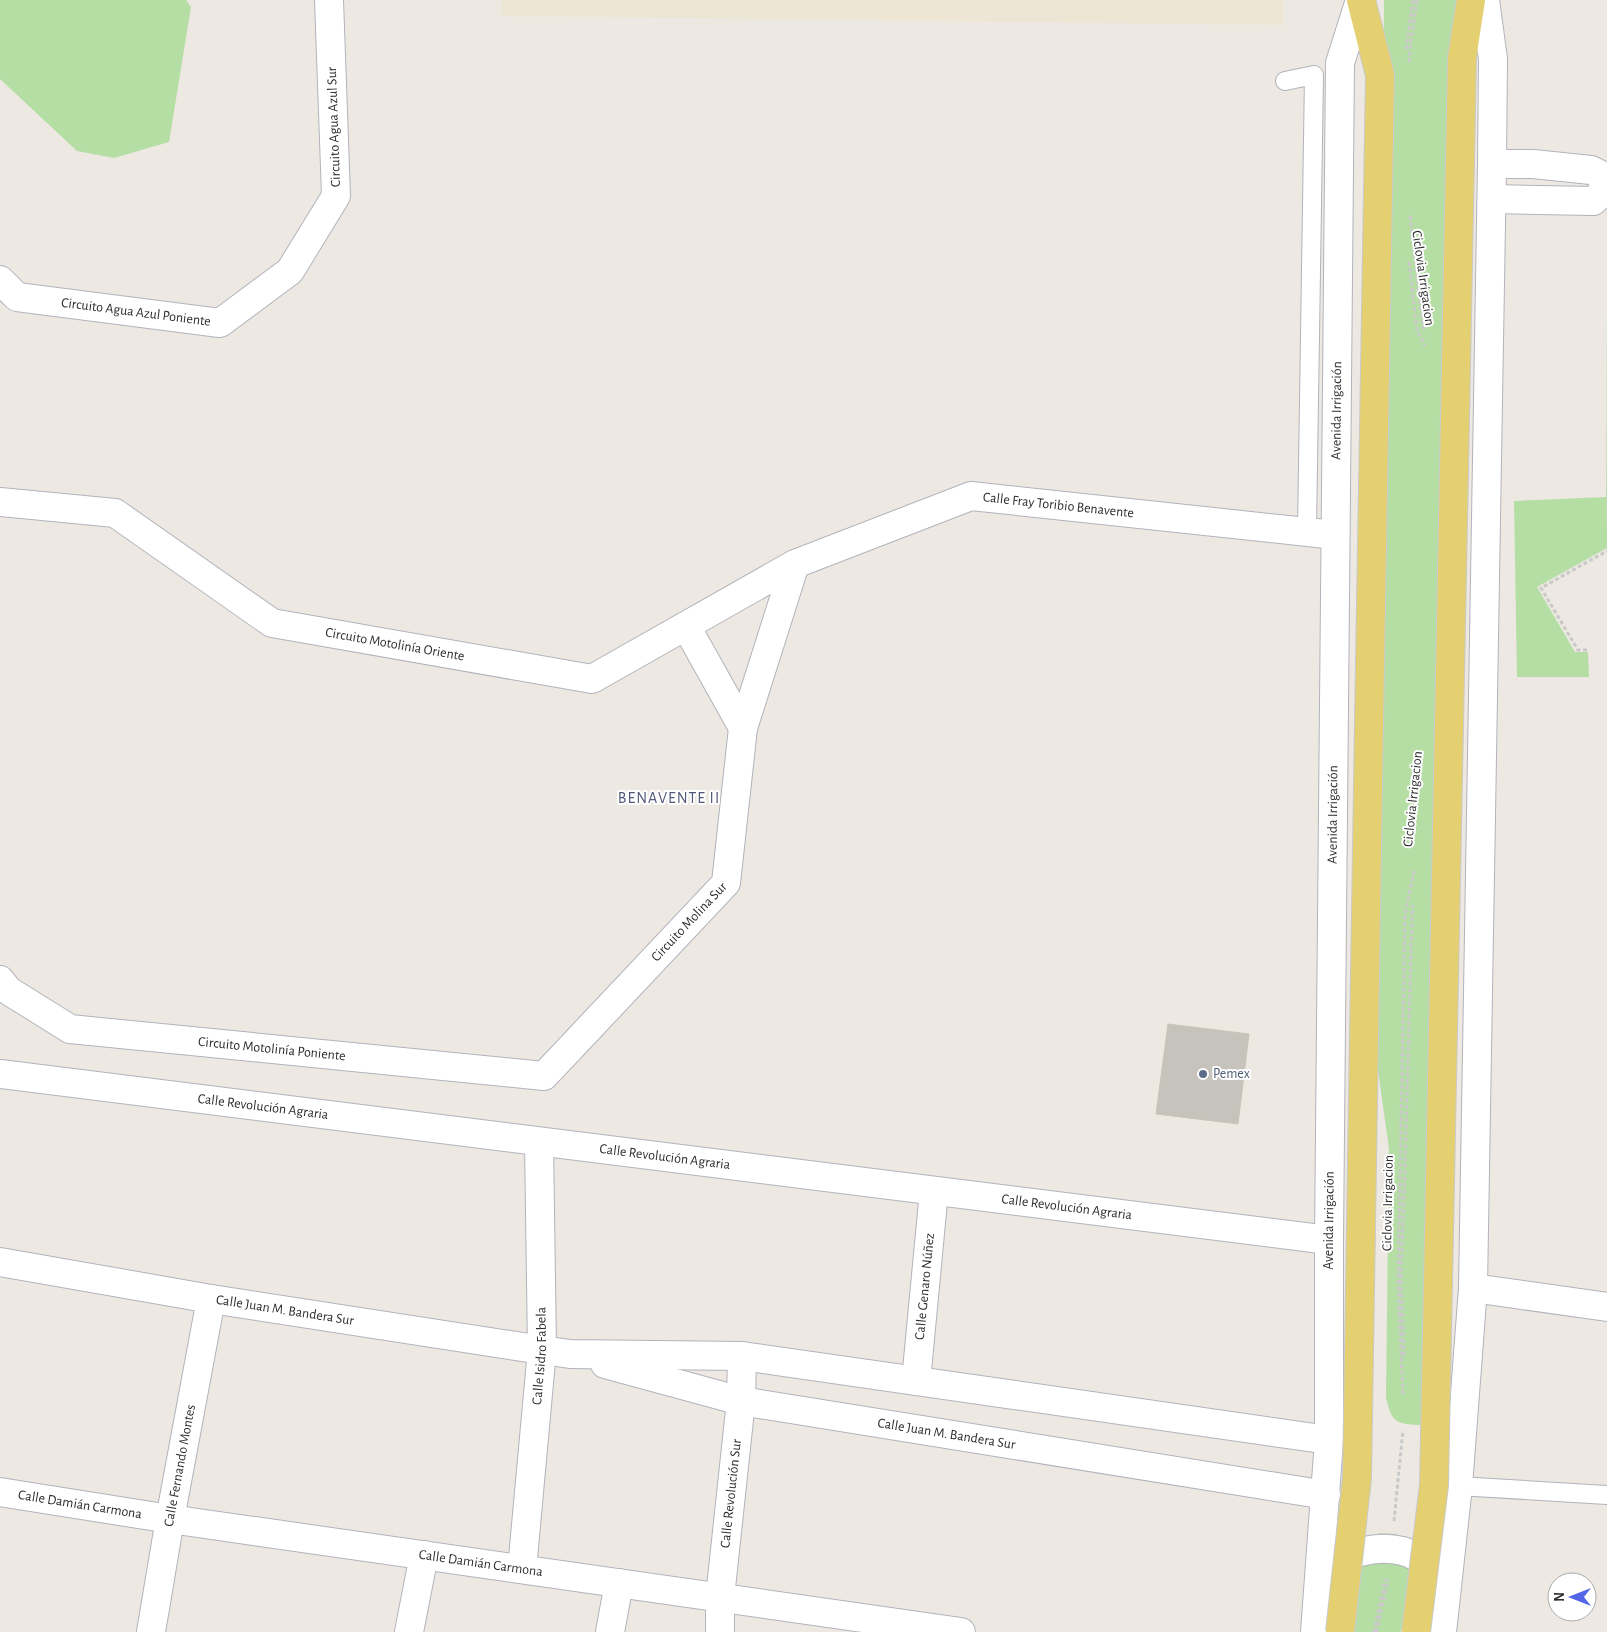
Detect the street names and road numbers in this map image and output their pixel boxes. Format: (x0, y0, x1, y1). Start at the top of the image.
street label: Circuito Agua Azul Sur (325, 66, 343, 187)
street label: Ciclovia Irrigacion (1409, 229, 1437, 327)
street label: Circuito Agua Azul Poniente (60, 296, 212, 329)
street label: Avenida Irrigación (1329, 361, 1344, 460)
street label: Calle Fray Toribio Benavente (982, 490, 1135, 520)
street label: Circuito Motolinía Oriente (324, 625, 466, 664)
street label: Ciclovia Irrigacion (1401, 750, 1425, 848)
street label: Avenida Irrigación (1326, 765, 1340, 864)
street label: Circuito Molina Sur (649, 879, 730, 964)
street label: Circuito Motolinía Poniente (198, 1035, 346, 1063)
street label: Calle Revolución Agraria (197, 1092, 330, 1122)
street label: Calle Revolución Agraria (599, 1142, 731, 1172)
street label: Ciclovia Irrigacion (1380, 1155, 1396, 1251)
street label: Avenida Irrigación (1322, 1171, 1337, 1270)
street label: Calle Revolución Agraria (1001, 1192, 1133, 1222)
street label: Calle Genaro Núñez (913, 1232, 937, 1340)
street label: Calle Juan M. Bandera Sur (215, 1293, 355, 1328)
street label: Calle Isidro Fabela (530, 1306, 549, 1405)
street label: Calle Fernando Montes (162, 1403, 198, 1528)
street label: Calle Juan M. Bandera Sur (876, 1416, 1017, 1452)
street label: Calle Revolución Sur (718, 1438, 744, 1549)
street label: Calle Damián Carmona (17, 1488, 143, 1522)
street label: Calle Damián Carmona (418, 1548, 544, 1579)

